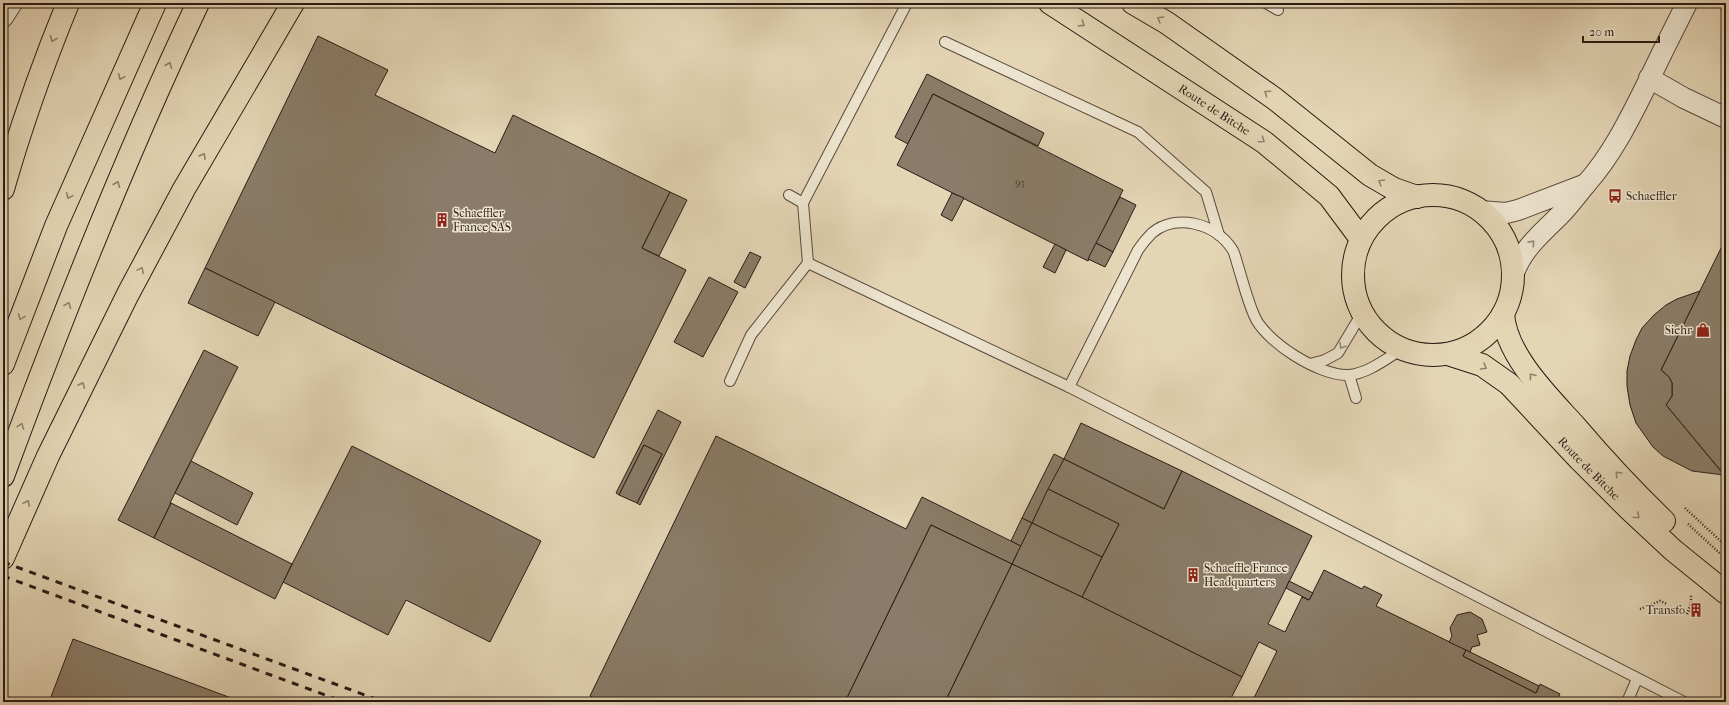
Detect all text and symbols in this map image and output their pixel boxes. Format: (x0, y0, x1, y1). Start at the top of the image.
one-way arrow (1157, 17, 1164, 24)
scale bar (1583, 18, 1659, 44)
one-way arrow (1078, 19, 1085, 27)
text: 20 m (1589, 25, 1614, 39)
one-way arrow (50, 35, 58, 43)
one-way arrow (164, 62, 172, 69)
one-way arrow (118, 72, 126, 80)
street label: Route de Bitche (1176, 81, 1253, 138)
one-way arrow (1265, 91, 1272, 98)
one-way arrow (1258, 135, 1265, 143)
one-way arrow (199, 153, 206, 160)
house number: 93 (1015, 177, 1025, 189)
one-way arrow (1378, 179, 1385, 186)
one-way arrow (113, 181, 121, 188)
bus stop icon: Schaeffler (1607, 188, 1623, 204)
place label: Schaeffler (1626, 189, 1678, 203)
one-way arrow (66, 192, 74, 199)
place label: Schaeffler France SAS (453, 206, 511, 234)
building icon: Schaeffler France SAS (434, 212, 450, 228)
one-way arrow (1527, 240, 1534, 247)
one-way arrow (136, 266, 144, 274)
one-way arrow (63, 301, 71, 308)
one-way arrow (18, 313, 26, 320)
shop icon: Siehr (1695, 322, 1711, 338)
place label: Siehr (1665, 323, 1693, 337)
one-way arrow (1340, 342, 1347, 349)
one-way arrow (1480, 363, 1487, 370)
one-way arrow (1530, 374, 1537, 381)
one-way arrow (77, 382, 85, 390)
one-way arrow (17, 423, 25, 430)
street label: Route de Bitche (1555, 434, 1623, 503)
one-way arrow (1615, 471, 1622, 479)
one-way arrow (22, 500, 30, 507)
one-way arrow (1632, 511, 1640, 519)
place label: Schaeffle France Headquarters (1204, 561, 1288, 589)
building icon: Schaeffle France Headquarters (1185, 567, 1201, 583)
building icon: Transfo (1688, 602, 1704, 618)
place label: Transfo (1646, 603, 1685, 617)

